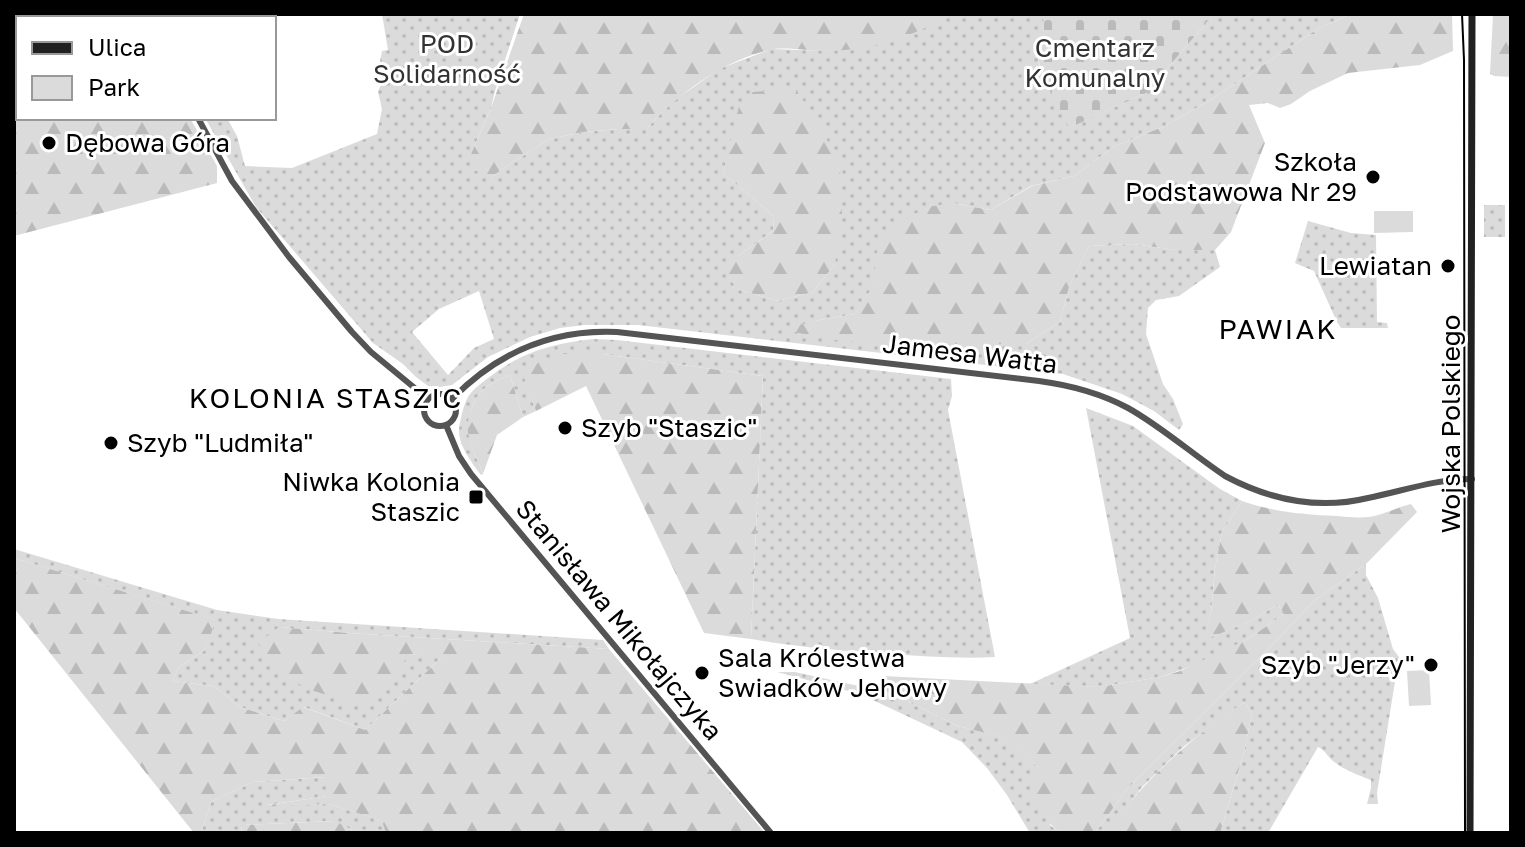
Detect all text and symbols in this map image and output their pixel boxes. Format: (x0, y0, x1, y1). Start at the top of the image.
legend (16, 16, 276, 120)
park label: POD Solidarność (373, 28, 521, 89)
text: Ulica (88, 32, 146, 61)
park label: Cmentarz Komunalny (1025, 32, 1166, 93)
text: Park (88, 72, 140, 101)
place label: Dębowa Góra (65, 127, 230, 158)
marker: Dębowa Góra (40, 134, 58, 152)
place label: Szkoła Podstawowa Nr 29 (1125, 146, 1357, 207)
marker: Szkoła Podstawowa Nr 29 (1364, 168, 1382, 186)
place label: Lewiatan (1319, 250, 1432, 281)
marker: Lewiatan (1439, 257, 1457, 275)
district label: PAWIAK (1219, 312, 1337, 345)
street label: Wojska Polskiego (1435, 315, 1466, 533)
street label: Jamesa Watta (881, 327, 1059, 380)
district label: KOLONIA STASZIC (189, 381, 463, 414)
place label: Szyb "Staszic" (581, 412, 757, 443)
marker: Szyb "Staszic" (556, 419, 574, 437)
place label: Szyb "Ludmiła" (127, 427, 314, 458)
marker: Szyb "Ludmiła" (102, 434, 120, 452)
place label: Niwka Kolonia Staszic (282, 466, 460, 527)
marker: Niwka Kolonia Staszic (467, 488, 485, 506)
street label: Stanisława Mikołajczyka (510, 493, 729, 746)
place label: Sala Królestwa Swiadków Jehowy (718, 642, 948, 703)
place label: Szyb "Jerzy" (1261, 649, 1415, 680)
marker: Szyb "Jerzy" (1422, 656, 1440, 674)
marker: Sala Królestwa Swiadków Jehowy (693, 664, 711, 682)

